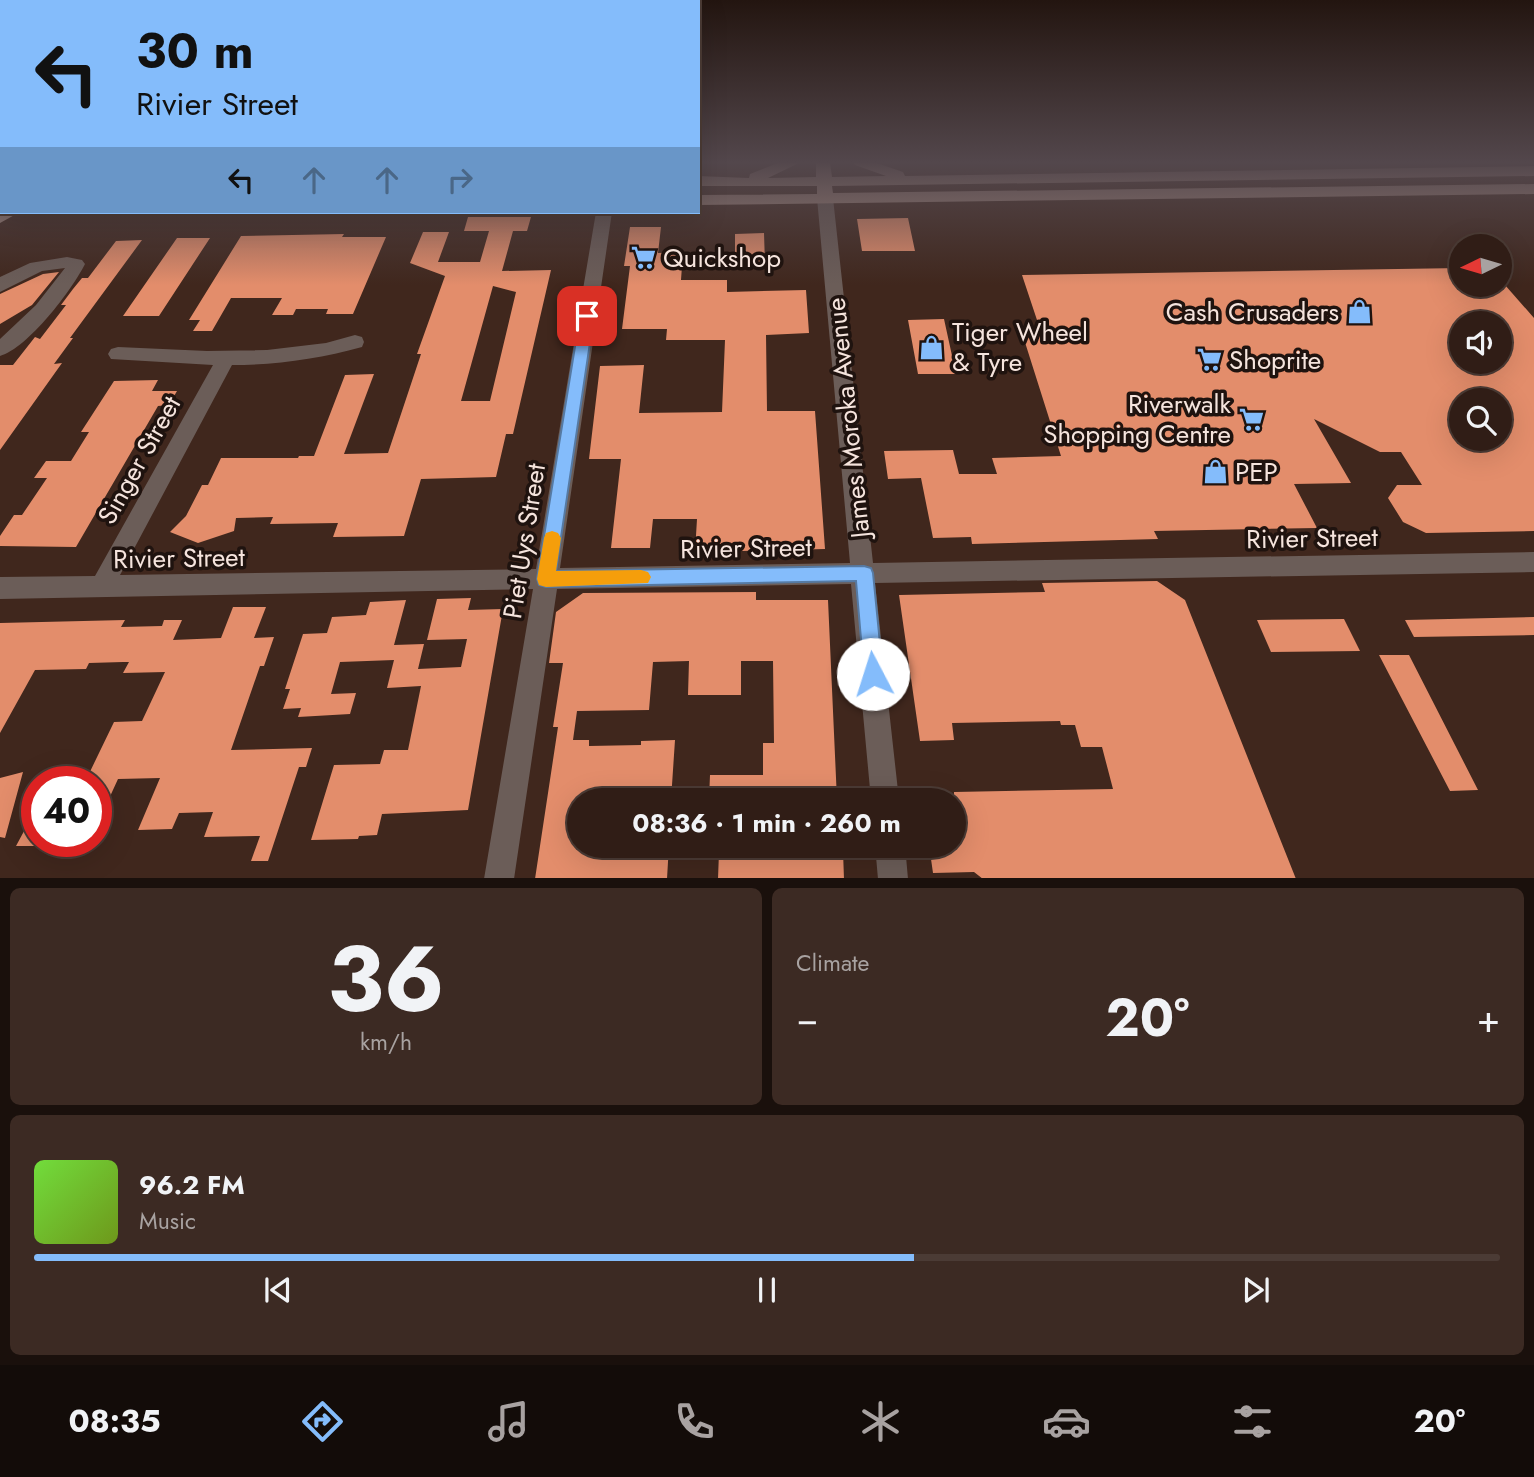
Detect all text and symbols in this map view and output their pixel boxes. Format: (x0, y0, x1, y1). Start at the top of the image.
text: 30 m (136, 16, 254, 86)
icon: left (21, 28, 112, 119)
text: Rivier Street (136, 81, 298, 127)
icon: left (222, 161, 260, 199)
icon: ahead (295, 161, 333, 199)
icon: ahead (368, 161, 406, 199)
icon: right (441, 161, 479, 199)
north arrow (1449, 234, 1512, 298)
map controls (1449, 234, 1512, 451)
place label: Quickshop (663, 239, 781, 277)
supermarket icon: Quickshop (629, 244, 657, 272)
pin (557, 286, 617, 346)
place label: Cash Crusaders (1166, 293, 1339, 331)
street label: James Moroka Avenue (816, 296, 880, 543)
icon: arrive (568, 297, 606, 335)
shop icon: Cash Crusaders (1345, 298, 1373, 326)
button: sound (1449, 311, 1512, 374)
place label: Tiger Wheel & Tyre (952, 313, 1088, 381)
shop icon: Tiger Wheel & Tyre (918, 333, 946, 361)
place label: Shoprite (1229, 341, 1321, 379)
supermarket icon: Shoprite (1195, 346, 1223, 374)
place label: Riverwalk Shopping Centre (1043, 385, 1232, 453)
street label: Singer Street (88, 388, 190, 531)
button: search (1449, 388, 1512, 451)
supermarket icon: Riverwalk Shopping Centre (1237, 405, 1265, 433)
place label: PEP (1235, 453, 1278, 491)
shop icon: PEP (1201, 458, 1229, 486)
street label: Piet Uys Street (493, 460, 555, 621)
street label: Rivier Street (1246, 518, 1379, 558)
street label: Rivier Street (680, 528, 813, 568)
street label: Rivier Street (113, 538, 246, 578)
position arrow (836, 637, 910, 711)
speed limit sign: 40 (21, 766, 112, 857)
text: 08:36 · 1 min · 260 m (632, 804, 901, 842)
text: 36 (327, 914, 445, 1045)
text: Climate (796, 946, 869, 980)
text: 20° (1106, 980, 1190, 1056)
text: − (796, 991, 818, 1046)
text: + (1477, 991, 1500, 1046)
text: km/h (360, 1025, 412, 1059)
text: 96.2 FM (139, 1166, 245, 1204)
text: Music (139, 1204, 196, 1238)
icon: previous (259, 1271, 297, 1309)
icon: pause (748, 1271, 786, 1309)
icon: next (1237, 1271, 1275, 1309)
icon: directions (298, 1397, 347, 1446)
icon: music (484, 1397, 533, 1446)
icon: phone (670, 1397, 719, 1446)
icon: climate (856, 1397, 905, 1446)
icon: car (1042, 1397, 1091, 1446)
icon: filters (1228, 1397, 1277, 1446)
text: 08:35 (69, 1398, 161, 1444)
text: 20° (1414, 1398, 1465, 1444)

